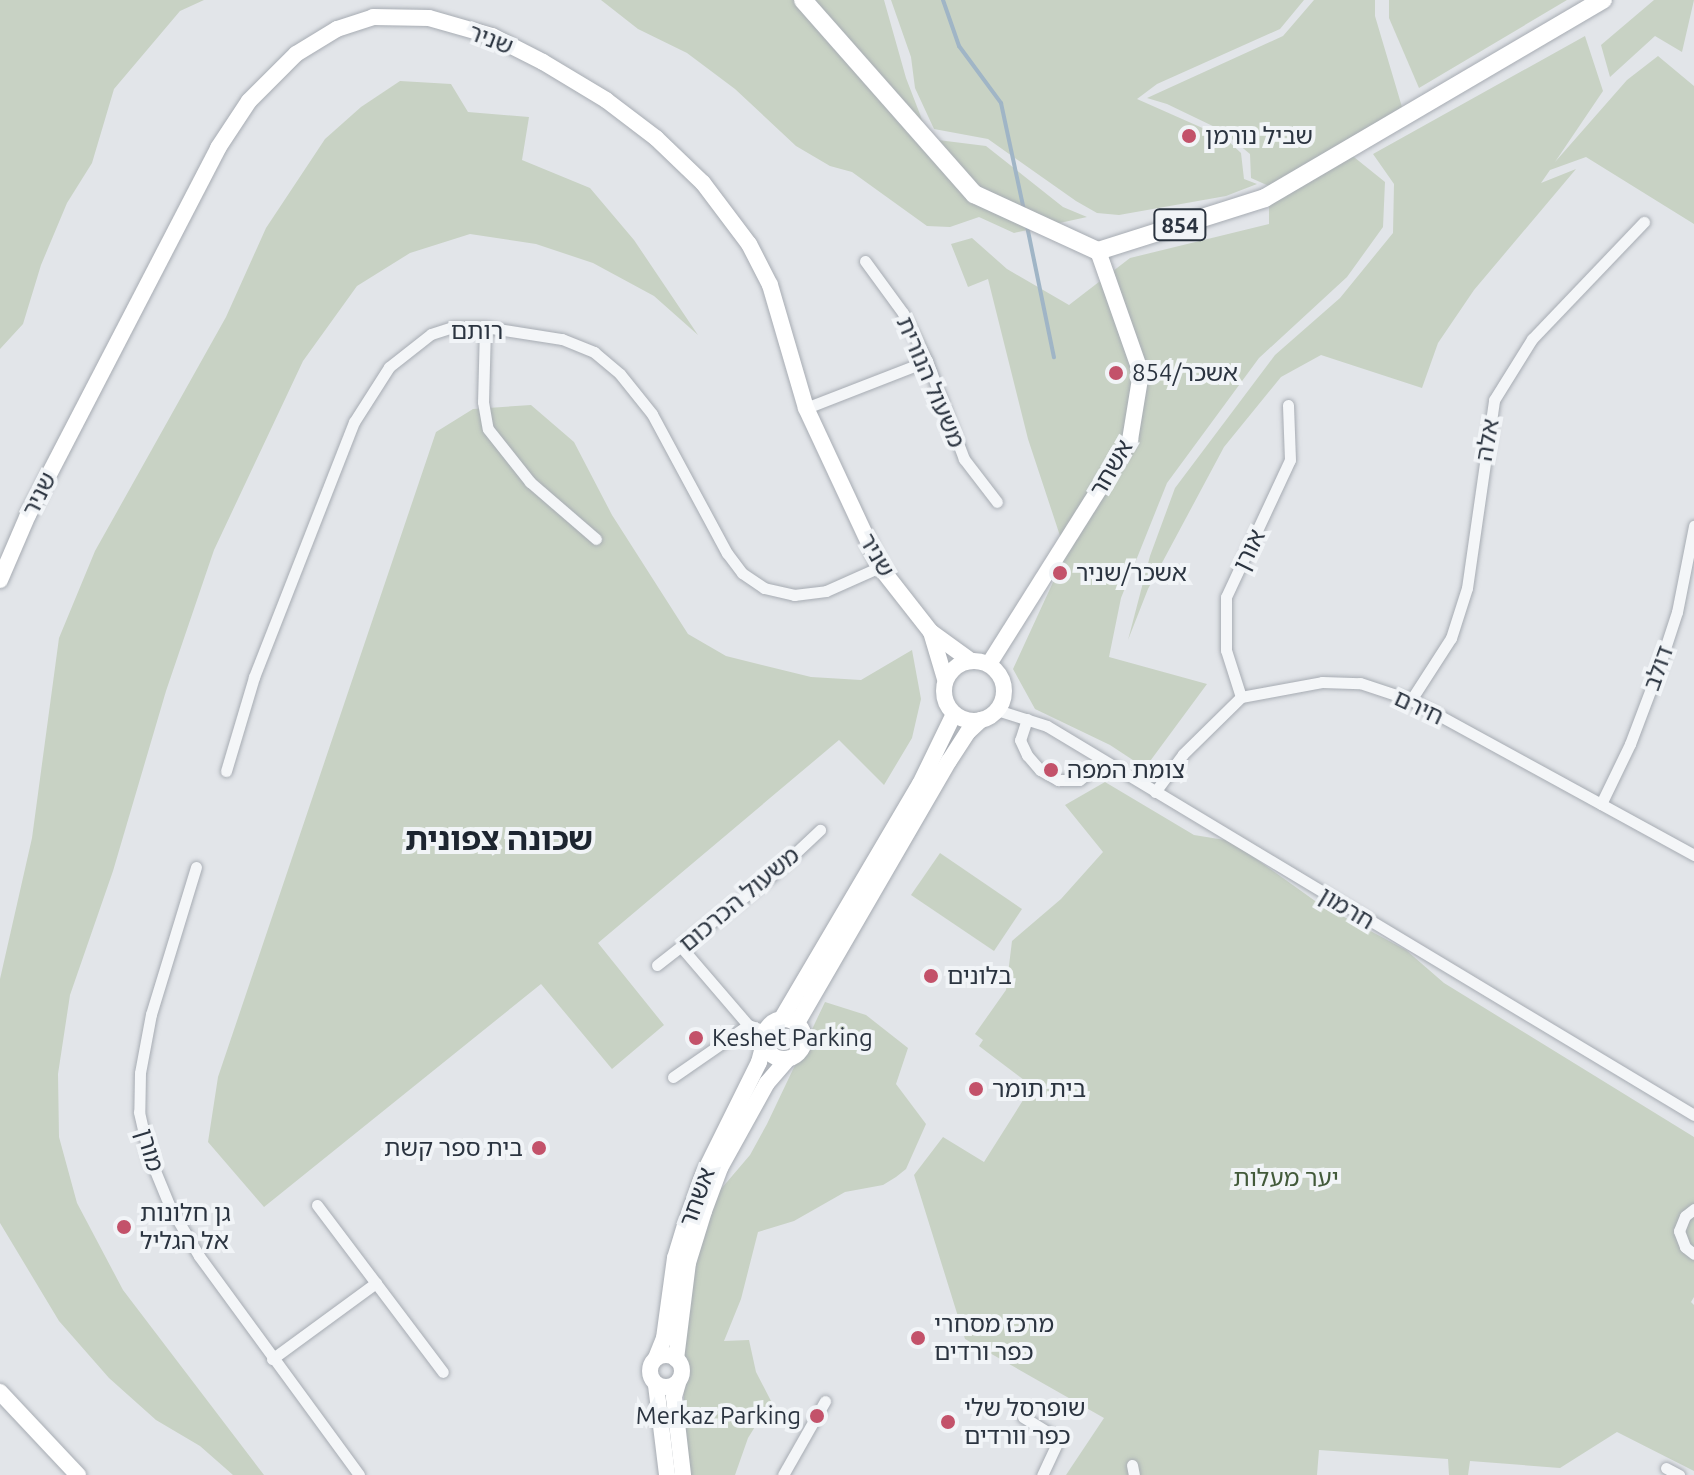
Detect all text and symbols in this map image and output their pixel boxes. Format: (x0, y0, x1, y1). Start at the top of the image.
street label: שניר (465, 17, 517, 61)
place label: שביל נורמן (1205, 122, 1313, 150)
marker: שביל נורמן (1180, 127, 1198, 145)
road number: 854 (1152, 207, 1208, 243)
street label: משעול הנורית (890, 312, 972, 452)
street label: רותם (451, 317, 503, 345)
place label: אשכר/854 (1132, 359, 1238, 387)
marker: אשכר/854 (1107, 364, 1125, 382)
street label: אלה (1469, 417, 1505, 463)
street label: אשחר (1083, 435, 1139, 501)
street label: שניר (16, 467, 62, 521)
street label: אורן (1227, 525, 1271, 575)
street label: שניר (853, 528, 901, 582)
place label: אשכר/שניר (1076, 559, 1187, 587)
marker: אשכר/שניר (1051, 564, 1069, 582)
street label: דולב (1637, 642, 1679, 694)
street label: חירם (1390, 683, 1448, 731)
place label: צומת המפה (1067, 756, 1185, 784)
marker: צומת המפה (1042, 761, 1060, 779)
district label: שכונה צפונית (405, 819, 593, 857)
street label: משעול הכרכום (673, 840, 805, 958)
street label: חרמון (1314, 880, 1380, 936)
place label: בלונים (947, 962, 1012, 990)
marker: בלונים (922, 967, 940, 985)
place label: Keshet Parking (712, 1024, 873, 1052)
marker: Keshet Parking (687, 1029, 705, 1047)
place label: בית תומר (992, 1075, 1086, 1103)
marker: בית תומר (967, 1080, 985, 1098)
street label: מורן (130, 1125, 170, 1175)
place label: בית ספר קשת (384, 1134, 523, 1162)
marker: בית ספר קשת (530, 1139, 548, 1157)
street label: אשחר (673, 1164, 721, 1230)
park label: יער מעלות (1233, 1164, 1339, 1192)
place label: גן חלונות אל הגליל (140, 1199, 231, 1255)
marker: גן חלונות אל הגליל (115, 1218, 133, 1236)
place label: מרכז מסחרי כפר ורדים (934, 1310, 1054, 1366)
marker: מרכז מסחרי כפר ורדים (909, 1329, 927, 1347)
place label: שופרסל שלי כפר וורדים (964, 1394, 1085, 1450)
place label: Merkaz Parking (636, 1402, 801, 1430)
marker: Merkaz Parking (808, 1407, 826, 1425)
marker: שופרסל שלי כפר וורדים (939, 1413, 957, 1431)

